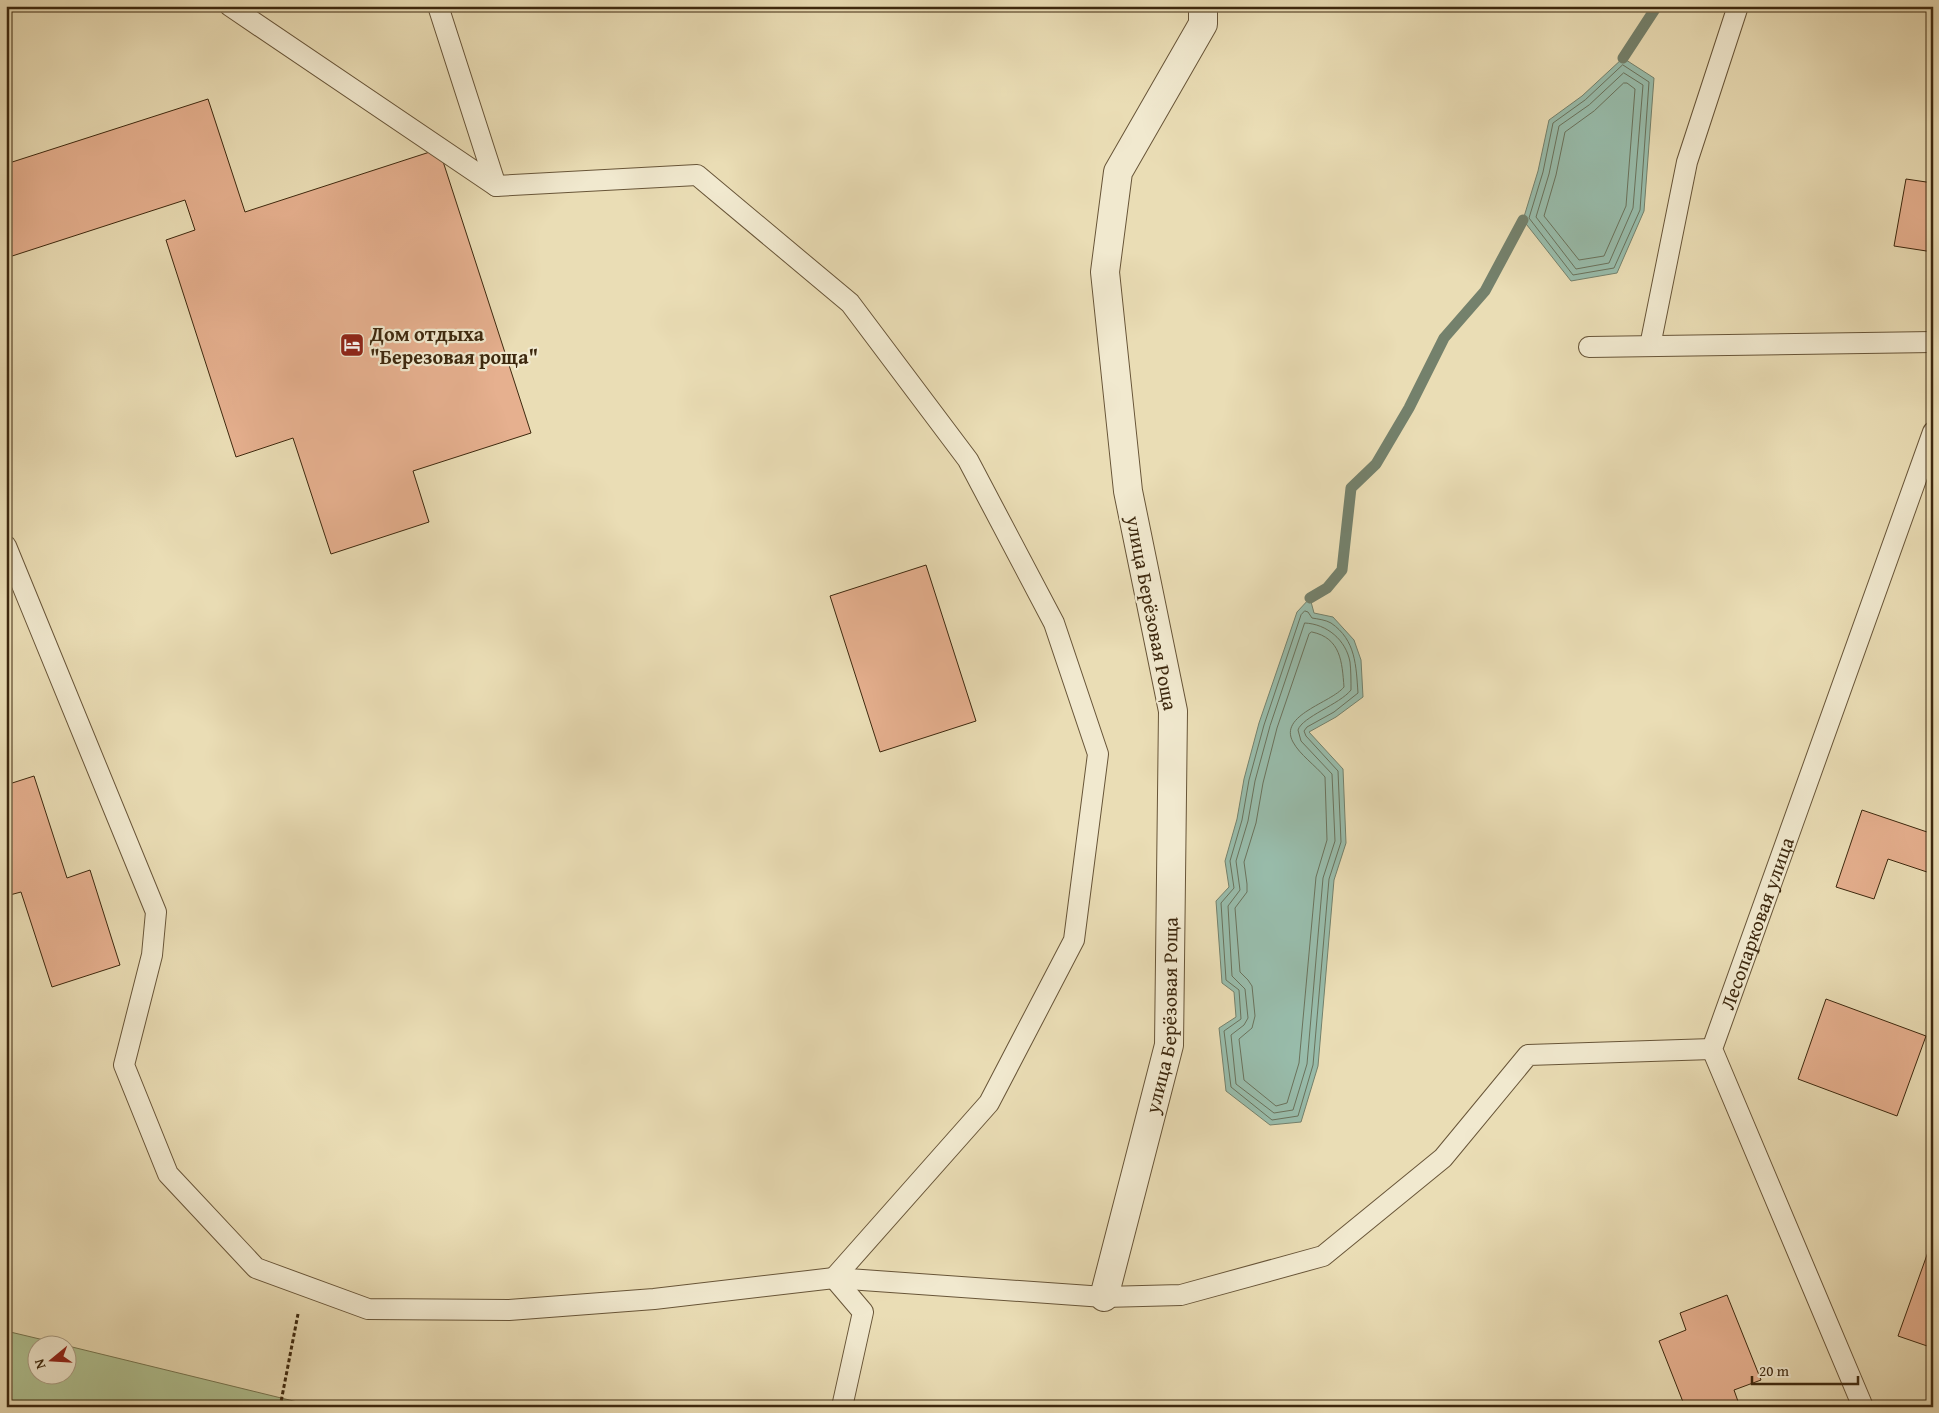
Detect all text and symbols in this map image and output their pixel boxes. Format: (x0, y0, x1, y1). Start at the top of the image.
place label: Дом отдыха "Березовая роща" (369, 319, 538, 371)
hotel icon: Дом отдыха "Березовая роща" (339, 332, 365, 358)
street label: улица Берёзовая Роща (1119, 512, 1186, 713)
street label: Лесопарковая улица (1712, 832, 1801, 1013)
street label: улица Берёзовая Роща (1137, 917, 1185, 1118)
north arrow (28, 1336, 78, 1386)
scale bar (1752, 1353, 1858, 1385)
text: N (28, 1356, 51, 1372)
text: 20 m (1759, 1360, 1790, 1381)

